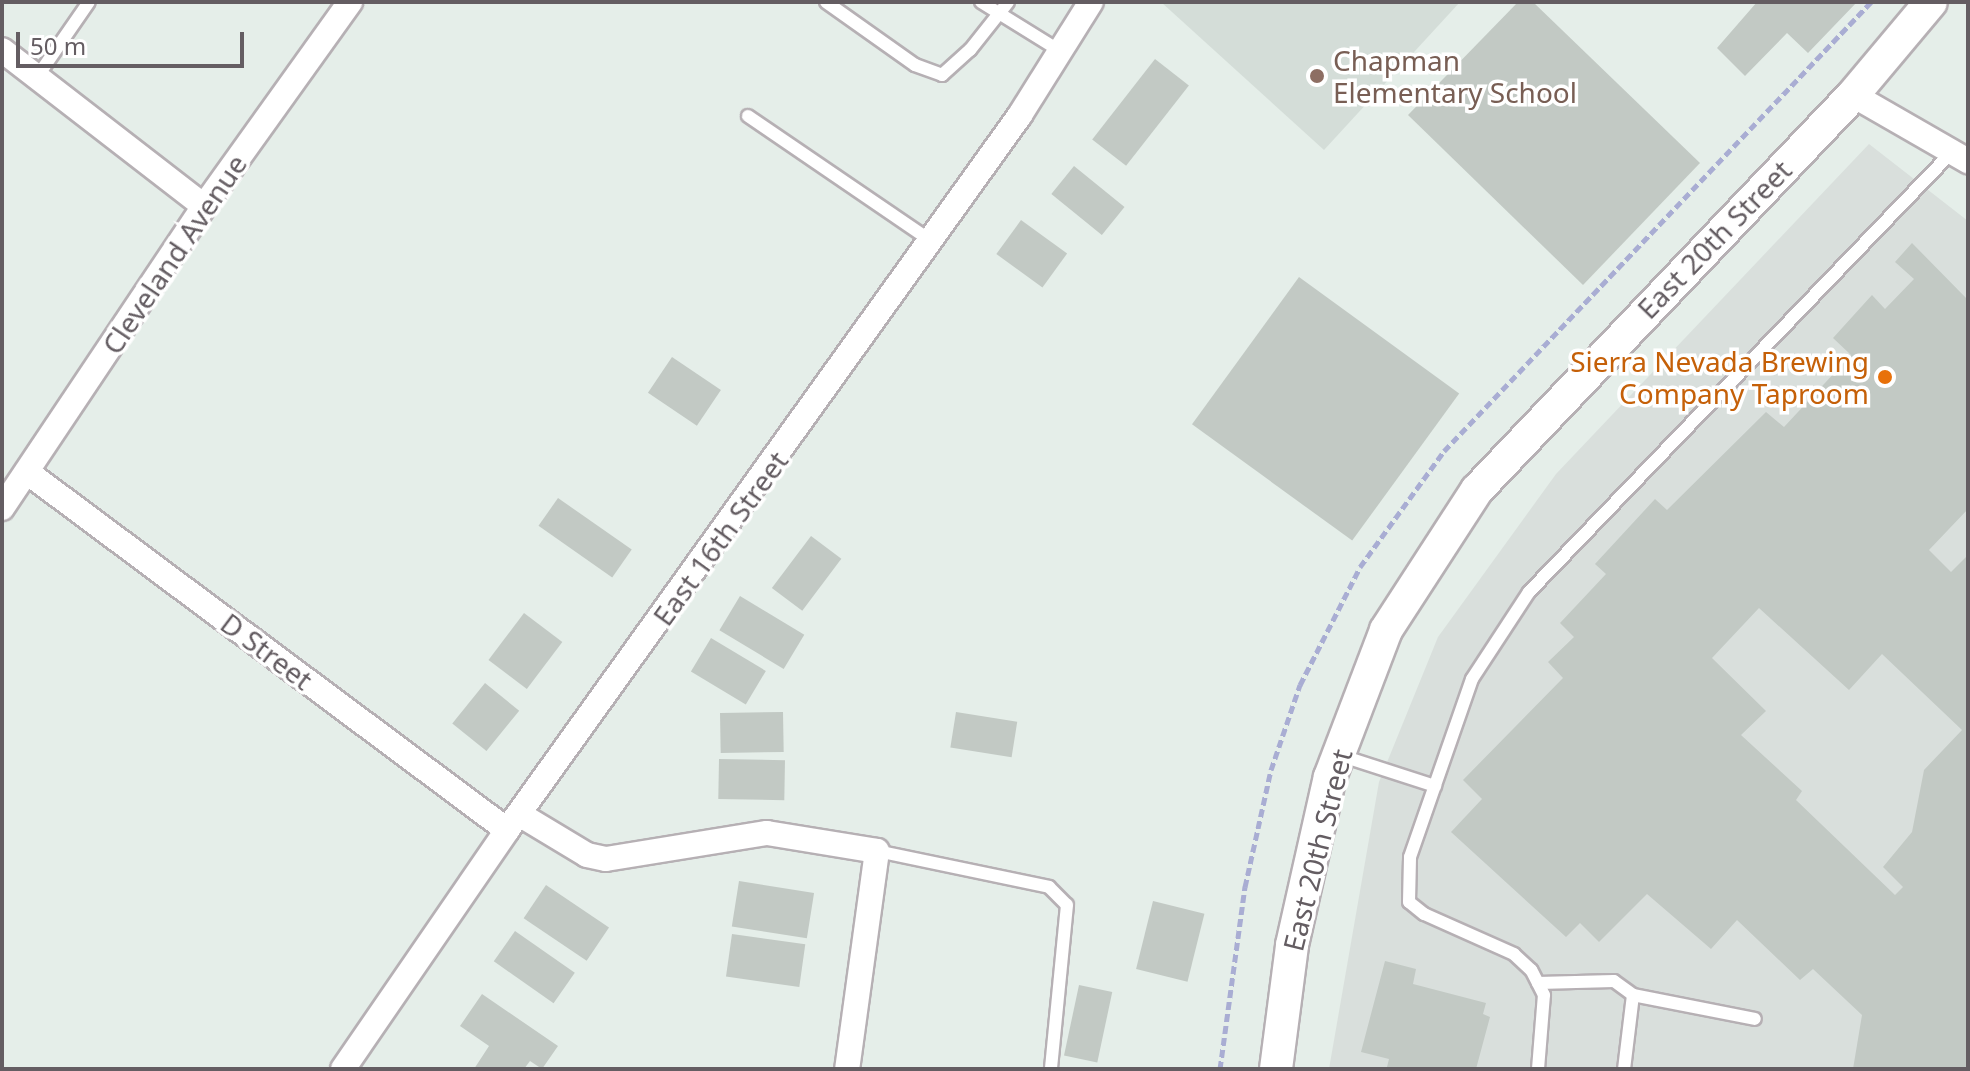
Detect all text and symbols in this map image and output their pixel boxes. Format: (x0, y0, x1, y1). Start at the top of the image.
scale bar (20, 16, 248, 66)
text: 50 m (30, 29, 86, 62)
place label: Chapman Elementary School (1333, 43, 1577, 109)
marker: Chapman Elementary School (1308, 67, 1326, 85)
street label: Cleveland Avenue (95, 148, 253, 360)
street label: East 20th Street (1630, 153, 1798, 325)
place label: Sierra Nevada Brewing Company Taproom (1570, 344, 1869, 410)
marker: Sierra Nevada Brewing Company Taproom (1876, 368, 1894, 386)
street label: East 16th Street (646, 444, 794, 632)
street label: D Street (215, 606, 319, 696)
street label: East 20th Street (1276, 746, 1358, 954)

